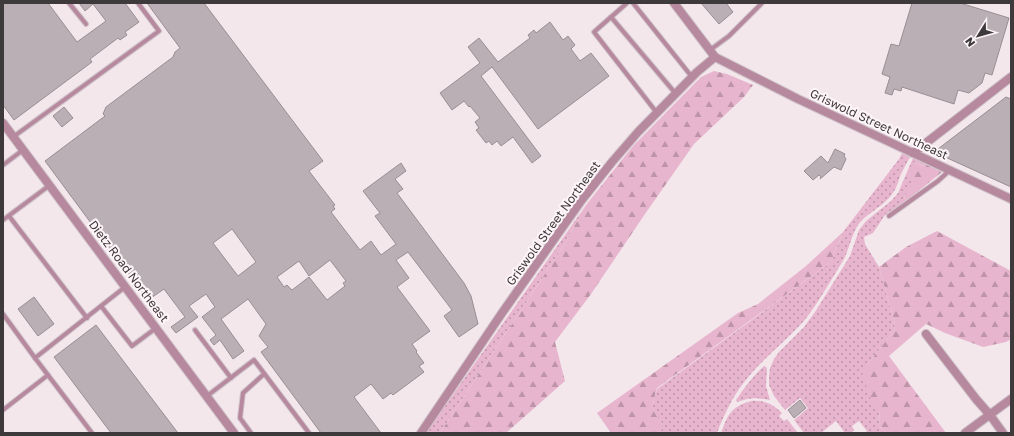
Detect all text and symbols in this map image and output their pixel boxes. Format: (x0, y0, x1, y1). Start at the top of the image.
north arrow (958, 16, 998, 56)
text: N (962, 35, 977, 50)
street label: Griswold Street Northeast (808, 85, 951, 163)
street label: Griswold Street Northeast (503, 158, 603, 288)
street label: Dietz Road Northeast (86, 217, 172, 325)

